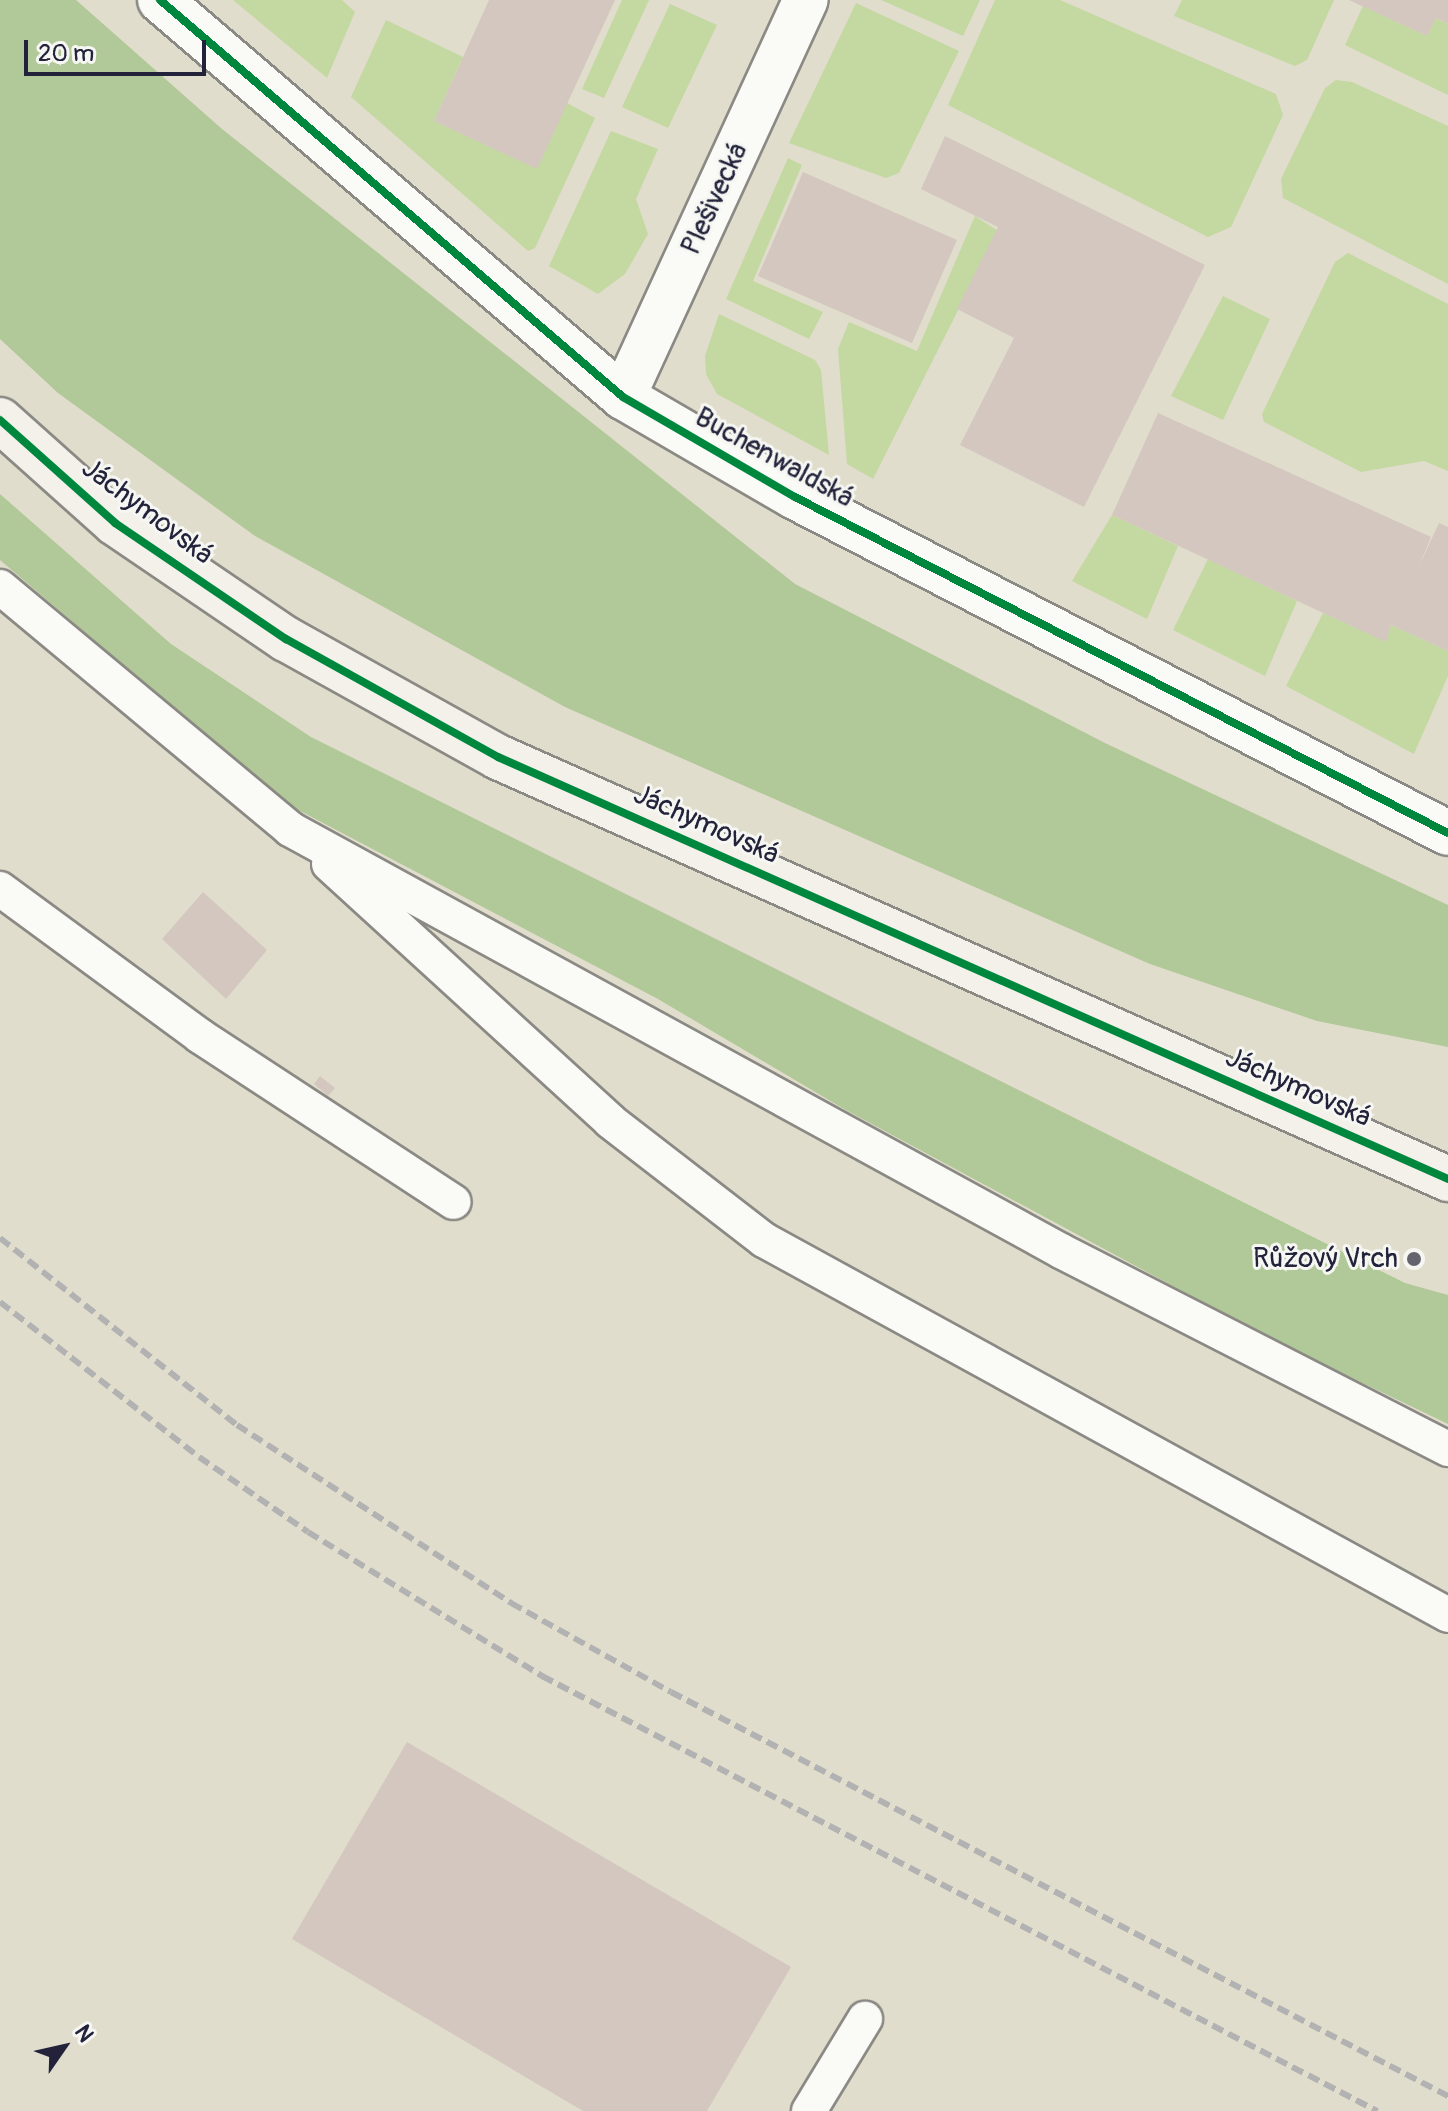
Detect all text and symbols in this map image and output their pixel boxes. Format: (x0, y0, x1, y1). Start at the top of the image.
scale bar (28, 24, 210, 74)
text: 20 m (38, 39, 94, 68)
street label: Plešivecká (674, 138, 756, 260)
street label: Buchenwaldská (689, 401, 859, 515)
street label: Jáchymovská (75, 452, 219, 572)
street label: Jáchymovská (628, 778, 784, 872)
street label: Jáchymovská (1220, 1041, 1376, 1135)
place label: Růžový Vrch (1253, 1242, 1398, 1276)
marker: Růžový Vrch (1405, 1250, 1423, 1268)
north arrow (24, 2007, 104, 2087)
text: N (68, 2020, 100, 2048)

